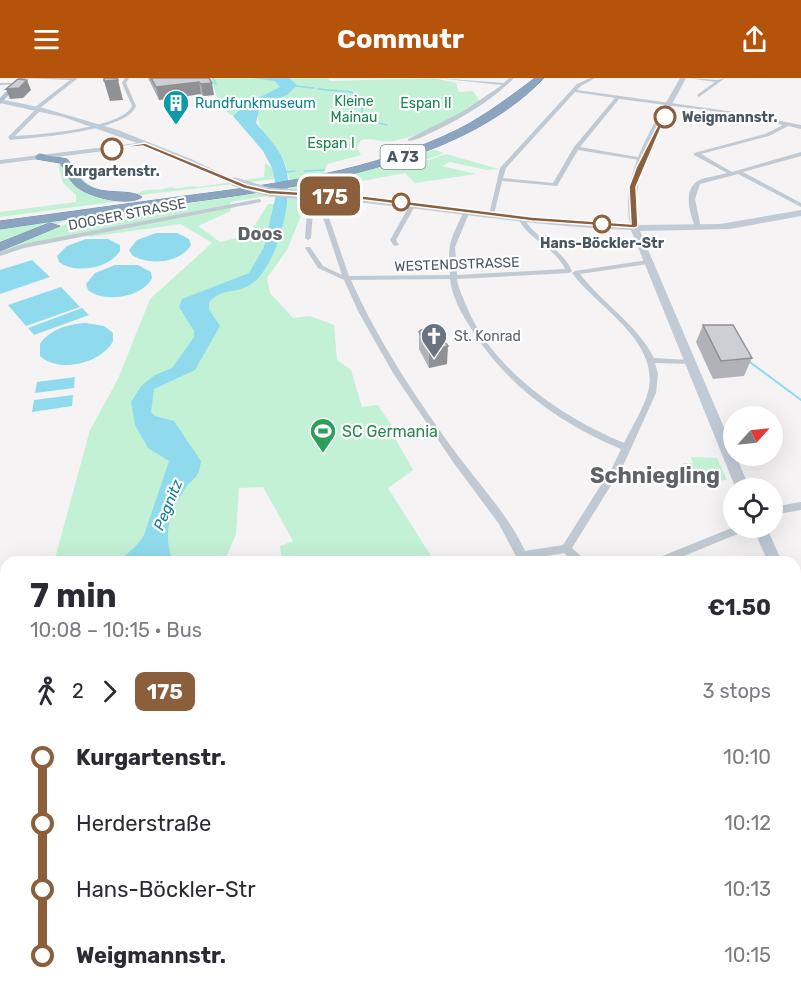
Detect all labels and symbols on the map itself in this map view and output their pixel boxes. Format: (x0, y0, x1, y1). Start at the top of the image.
building icon: Rundfunkmuseum (161, 88, 191, 126)
park label: Kleine Mainau (331, 93, 377, 126)
place label: Rundfunkmuseum (195, 95, 316, 112)
park label: Espan II (400, 95, 452, 112)
marker: Weigmannstr. (654, 106, 676, 128)
place label: Weigmannstr. (682, 109, 778, 126)
park label: Espan I (307, 135, 355, 152)
marker: Kurgartenstr. (101, 138, 123, 160)
road number: A 73 (380, 145, 426, 169)
place label: Kurgartenstr. (64, 163, 160, 180)
line badge: 175 (296, 176, 364, 216)
unlabelled marker (392, 193, 410, 211)
street label: DOOSER STRASSE (67, 195, 187, 234)
marker: Hans-Böckler-Str (593, 215, 611, 233)
district label: Doos (238, 223, 282, 245)
place label: Hans-Böckler-Str (540, 235, 665, 252)
street label: WESTENDSTRASSE (394, 254, 520, 275)
church icon: St. Konrad (419, 321, 449, 359)
place label: St. Konrad (454, 328, 521, 345)
north arrow (723, 406, 783, 466)
sports icon: SC Germania (308, 416, 338, 454)
place label: SC Germania (342, 422, 438, 441)
district label: Schniegling (590, 462, 720, 489)
water label: Pegnitz (150, 477, 186, 533)

